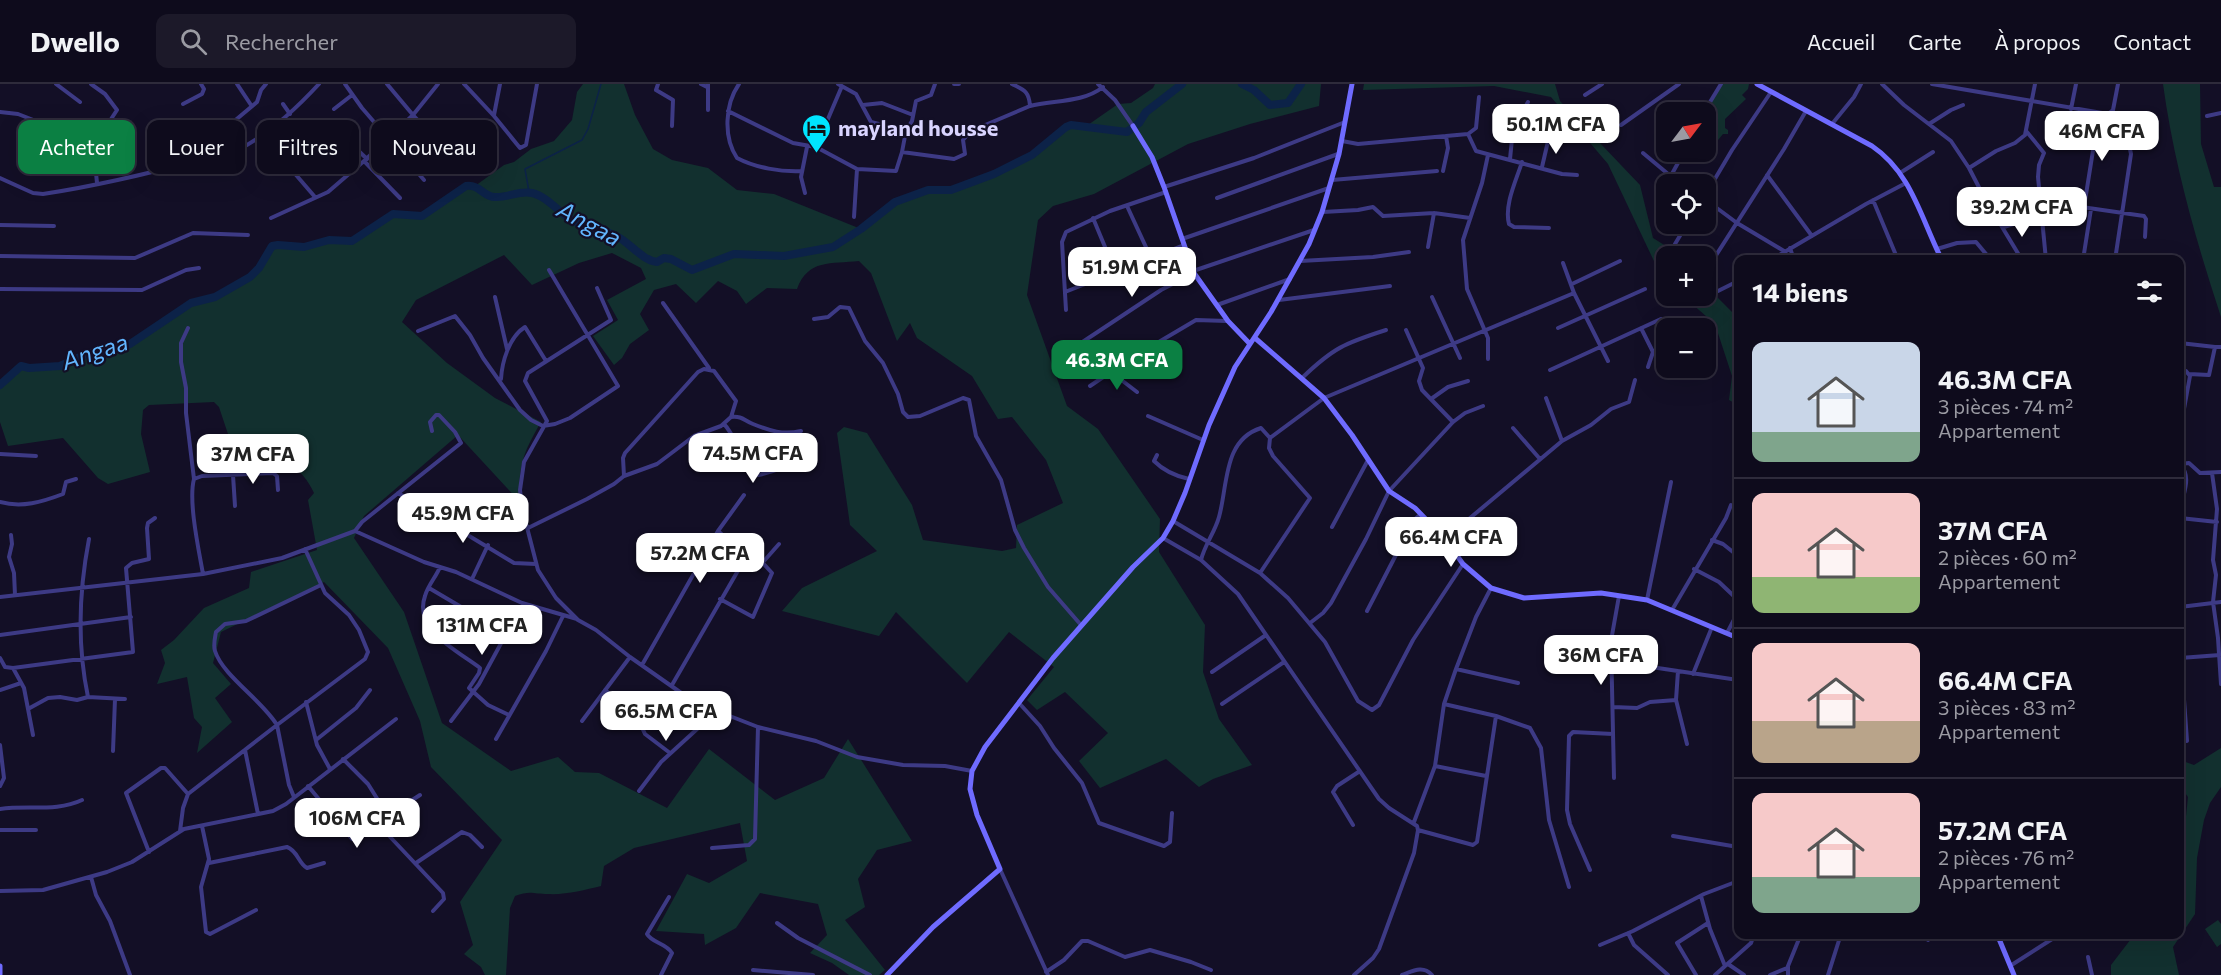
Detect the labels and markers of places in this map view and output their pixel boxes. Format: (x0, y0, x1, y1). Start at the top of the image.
pin: 50.1M CFA (1487, 104, 1625, 155)
pin: 46M CFA (2047, 111, 2157, 162)
hotel icon: mayland housse (801, 112, 833, 154)
place label: mayland housse (838, 114, 998, 141)
pin: 39.2M CFA (1953, 187, 2091, 238)
pin: 51.9M CFA (1063, 247, 1201, 298)
pin: 46.3M CFA (1048, 340, 1186, 391)
pin: 74.5M CFA (684, 433, 822, 484)
pin: 37M CFA (198, 434, 308, 485)
pin: 45.9M CFA (394, 493, 532, 544)
pin: 66.4M CFA (1382, 517, 1520, 568)
pin: 57.2M CFA (631, 533, 769, 584)
pin: 131M CFA (420, 605, 544, 656)
pin: 36M CFA (1546, 635, 1656, 686)
pin: 66.5M CFA (597, 691, 735, 742)
pin: 106M CFA (295, 798, 419, 849)

